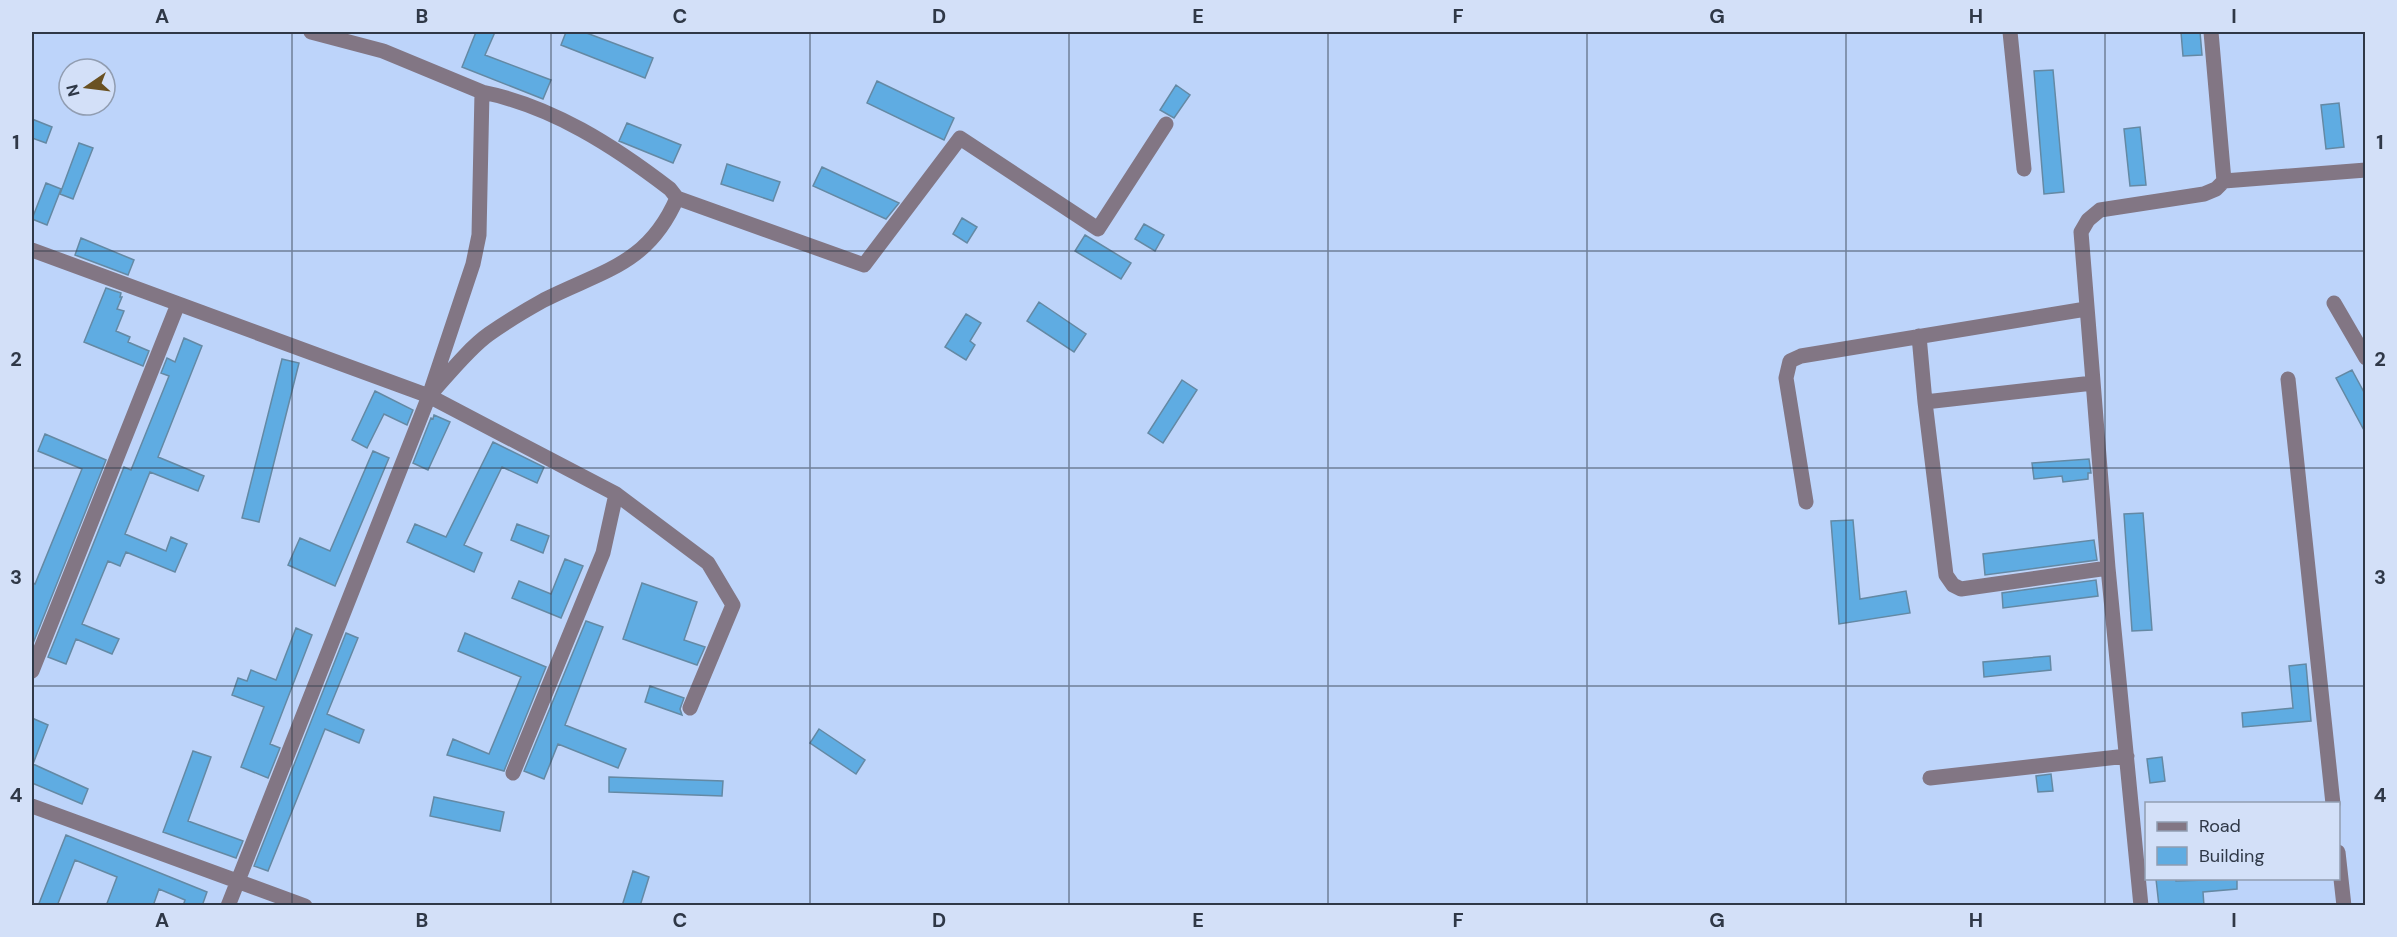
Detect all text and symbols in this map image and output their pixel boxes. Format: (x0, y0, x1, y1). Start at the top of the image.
text: A (155, 3, 169, 29)
text: B (416, 3, 428, 29)
text: C (673, 3, 687, 29)
text: D (932, 3, 946, 29)
text: E (1192, 3, 1204, 29)
text: F (1452, 3, 1464, 29)
text: G (1709, 3, 1725, 29)
text: H (1969, 3, 1983, 29)
text: I (2231, 3, 2237, 29)
north arrow (57, 57, 117, 117)
text: N (61, 82, 85, 99)
text: 1 (12, 129, 20, 155)
text: 1 (2376, 129, 2384, 155)
text: 2 (10, 346, 22, 372)
text: 2 (2374, 346, 2386, 372)
text: 3 (10, 564, 22, 590)
text: 3 (2374, 564, 2386, 590)
text: 4 (10, 782, 23, 808)
text: 4 (2374, 782, 2387, 808)
legend (2145, 802, 2340, 880)
text: Road (2199, 814, 2241, 838)
text: Building (2199, 844, 2264, 868)
text: A (155, 907, 169, 933)
text: B (416, 907, 428, 933)
text: C (673, 907, 687, 933)
text: D (932, 907, 946, 933)
text: E (1192, 907, 1204, 933)
text: F (1452, 907, 1464, 933)
text: G (1709, 907, 1725, 933)
text: H (1969, 907, 1983, 933)
text: I (2231, 907, 2237, 933)

